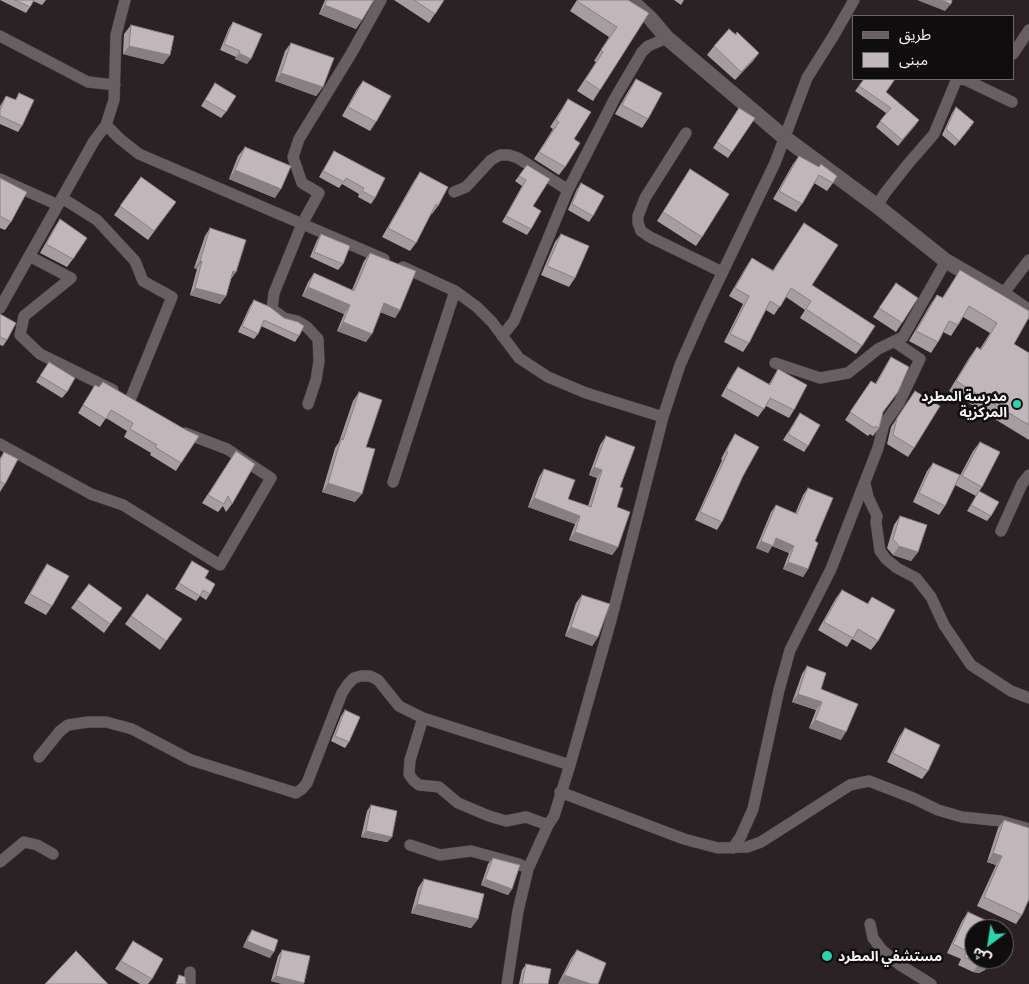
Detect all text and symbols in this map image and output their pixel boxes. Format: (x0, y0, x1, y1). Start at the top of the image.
legend (852, 15, 1014, 80)
text: طريق (899, 25, 931, 43)
text: مبنى (899, 50, 928, 68)
place label: مدرسة المطرد المركزية (921, 388, 1007, 421)
marker: مدرسة المطرد المركزية (1011, 398, 1023, 410)
north arrow (964, 919, 1014, 969)
text: ش (969, 944, 994, 969)
place label: مستشفي المطرد (838, 948, 942, 964)
marker: مستشفي المطرد (820, 949, 834, 963)

